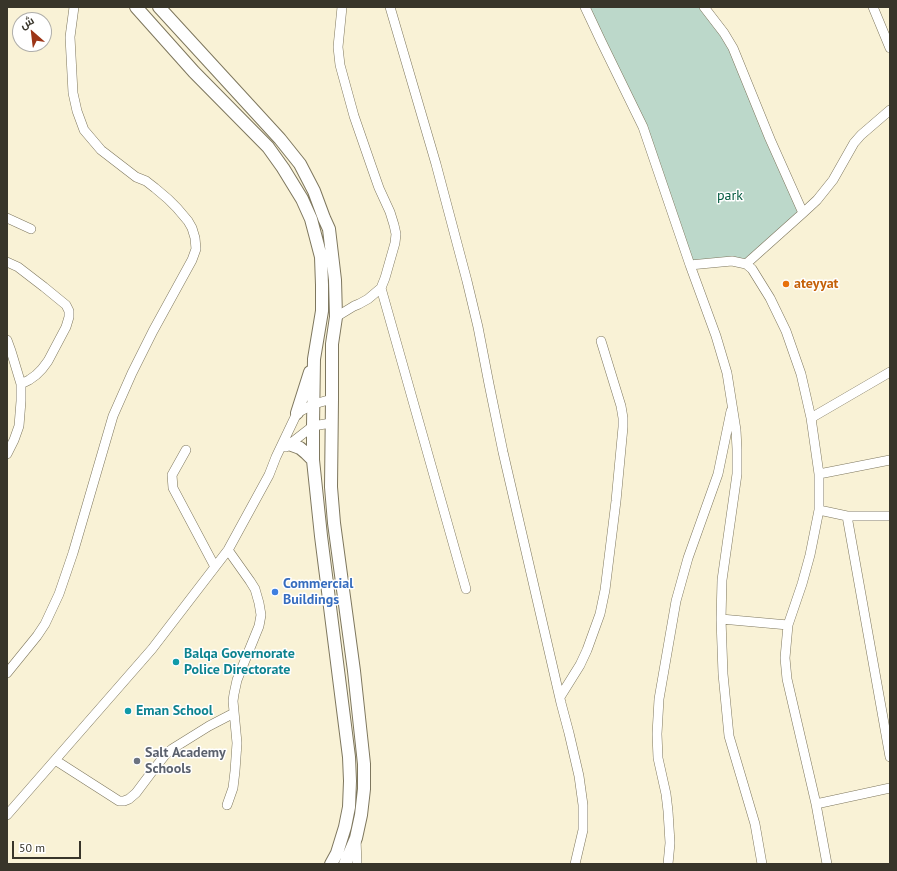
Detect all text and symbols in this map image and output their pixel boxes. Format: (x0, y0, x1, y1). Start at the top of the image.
north arrow (12, 12, 52, 52)
text: ش (17, 13, 36, 32)
park label: park (717, 188, 743, 204)
place label: ateyyat (794, 276, 838, 292)
marker: ateyyat (781, 279, 791, 289)
place label: Commercial Buildings (283, 576, 353, 608)
marker: Commercial Buildings (270, 587, 280, 597)
place label: Balqa Governorate Police Directorate (184, 646, 295, 678)
marker: Balqa Governorate Police Directorate (171, 657, 181, 667)
place label: Eman School (136, 703, 213, 719)
marker: Eman School (123, 706, 133, 716)
place label: Salt Academy Schools (145, 745, 226, 778)
marker: Salt Academy Schools (132, 756, 142, 766)
scale bar (14, 833, 83, 859)
text: 50 m (19, 840, 45, 855)

